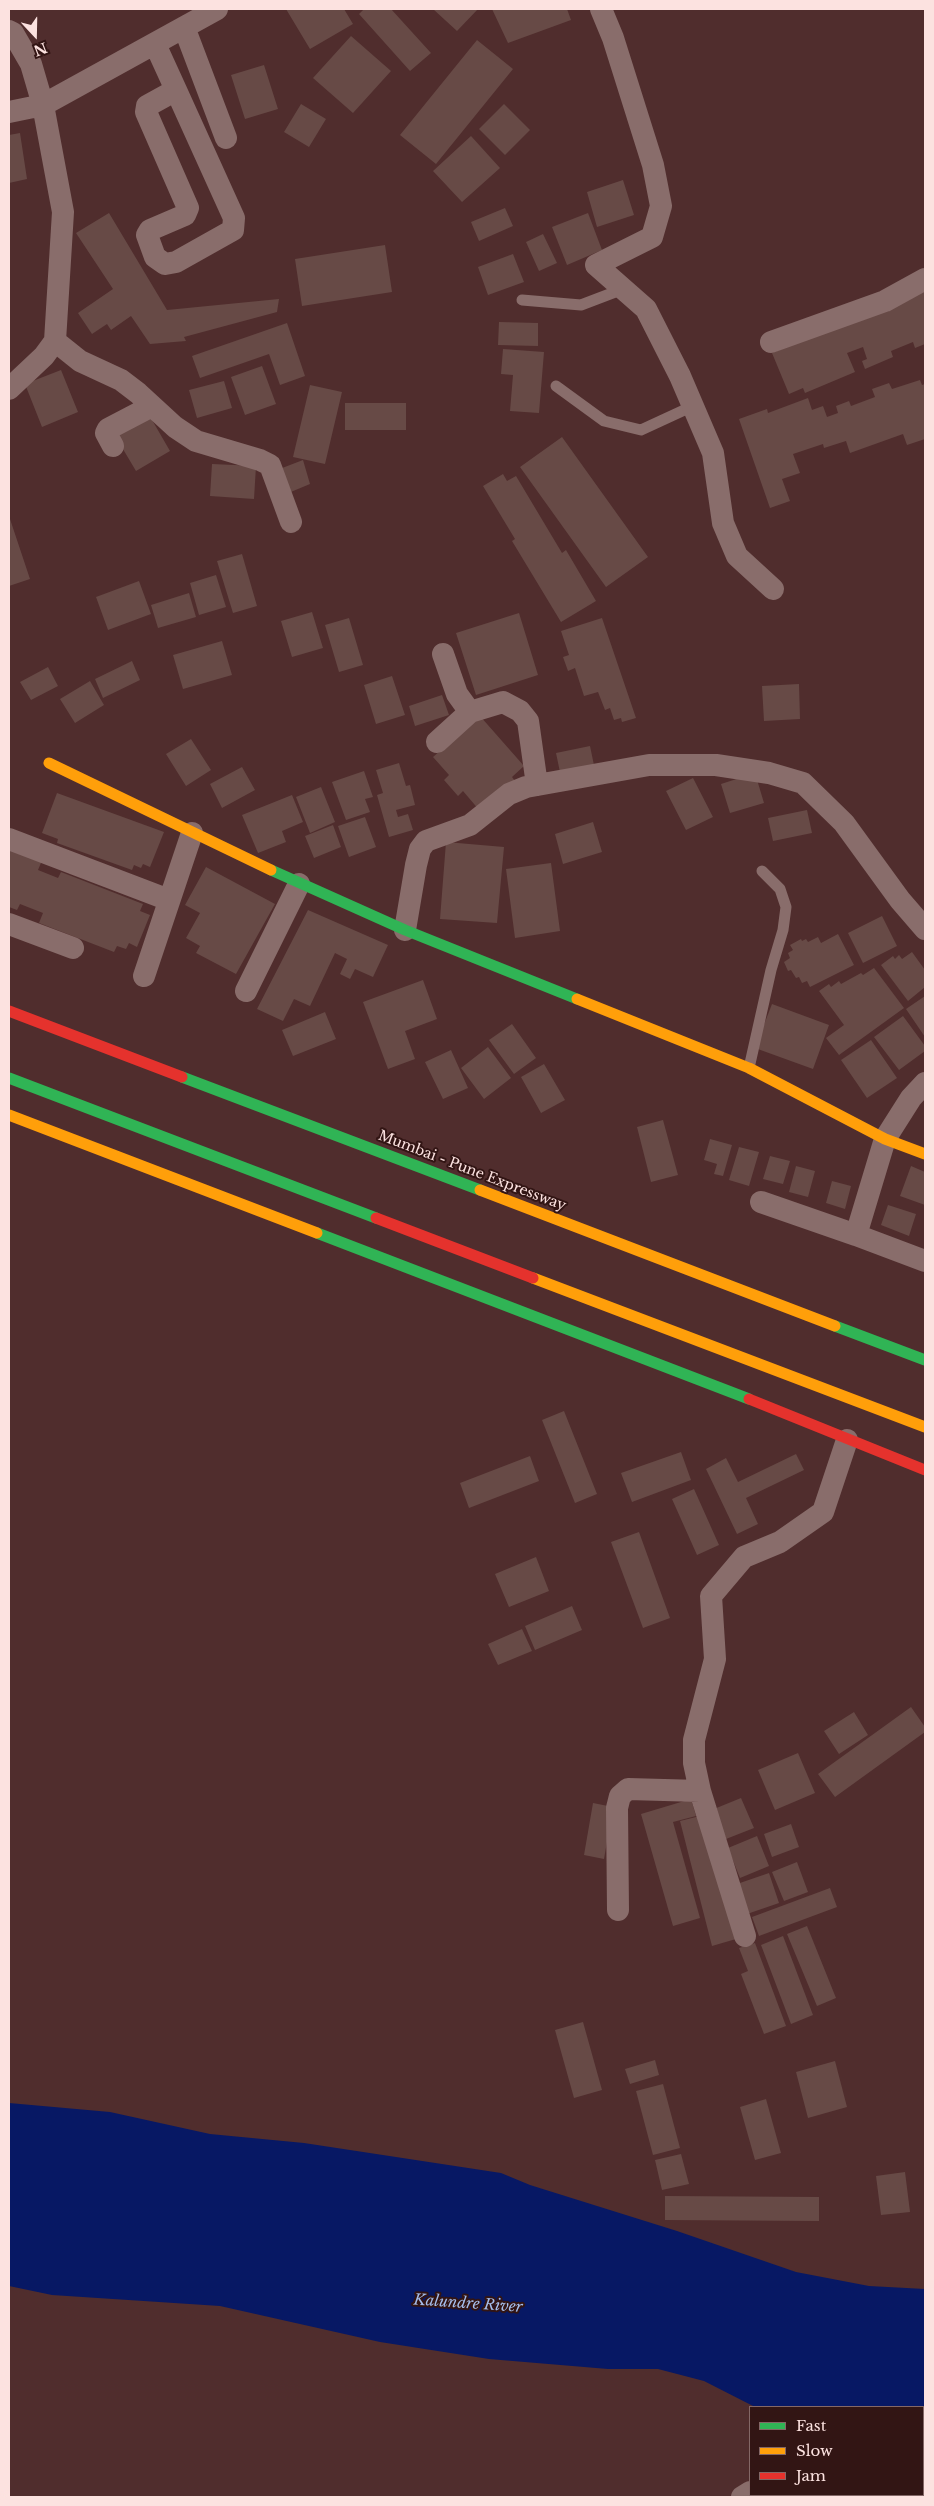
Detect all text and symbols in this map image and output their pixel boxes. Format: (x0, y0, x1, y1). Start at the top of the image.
north arrow (10, 10, 60, 60)
text: N (31, 38, 50, 60)
street label: Mumbai - Pune Expressway (376, 1127, 568, 1215)
water label: Kalundre River (413, 2291, 523, 2317)
legend (749, 2406, 924, 2496)
text: Fast (796, 2416, 826, 2435)
text: Slow (796, 2441, 833, 2460)
text: Jam (796, 2466, 826, 2485)

